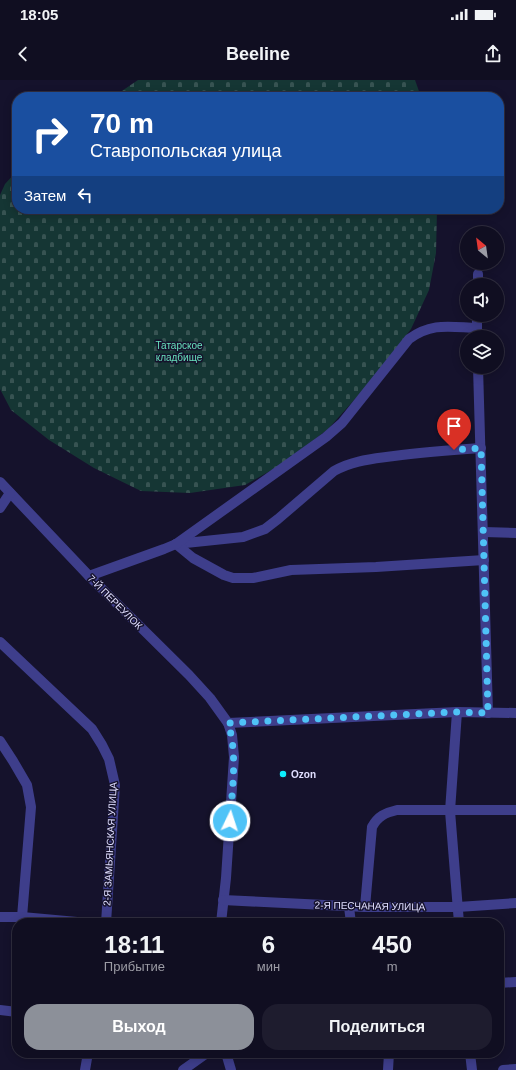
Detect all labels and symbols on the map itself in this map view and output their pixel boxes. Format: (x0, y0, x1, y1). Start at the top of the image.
north arrow (460, 226, 504, 270)
park label: Татарское кладбище (155, 340, 203, 363)
pin (437, 409, 471, 450)
street label: 7-Й ПЕРЕУЛОК (86, 572, 145, 632)
marker: Ozon (278, 769, 288, 779)
place label: Ozon (291, 769, 316, 780)
street label: 2-Я ЗАМЬЯНСКАЯ УЛИЦА (101, 781, 119, 906)
position arrow (209, 800, 251, 842)
street label: 2-Я ПЕСЧАНАЯ УЛИЦА (315, 900, 426, 912)

